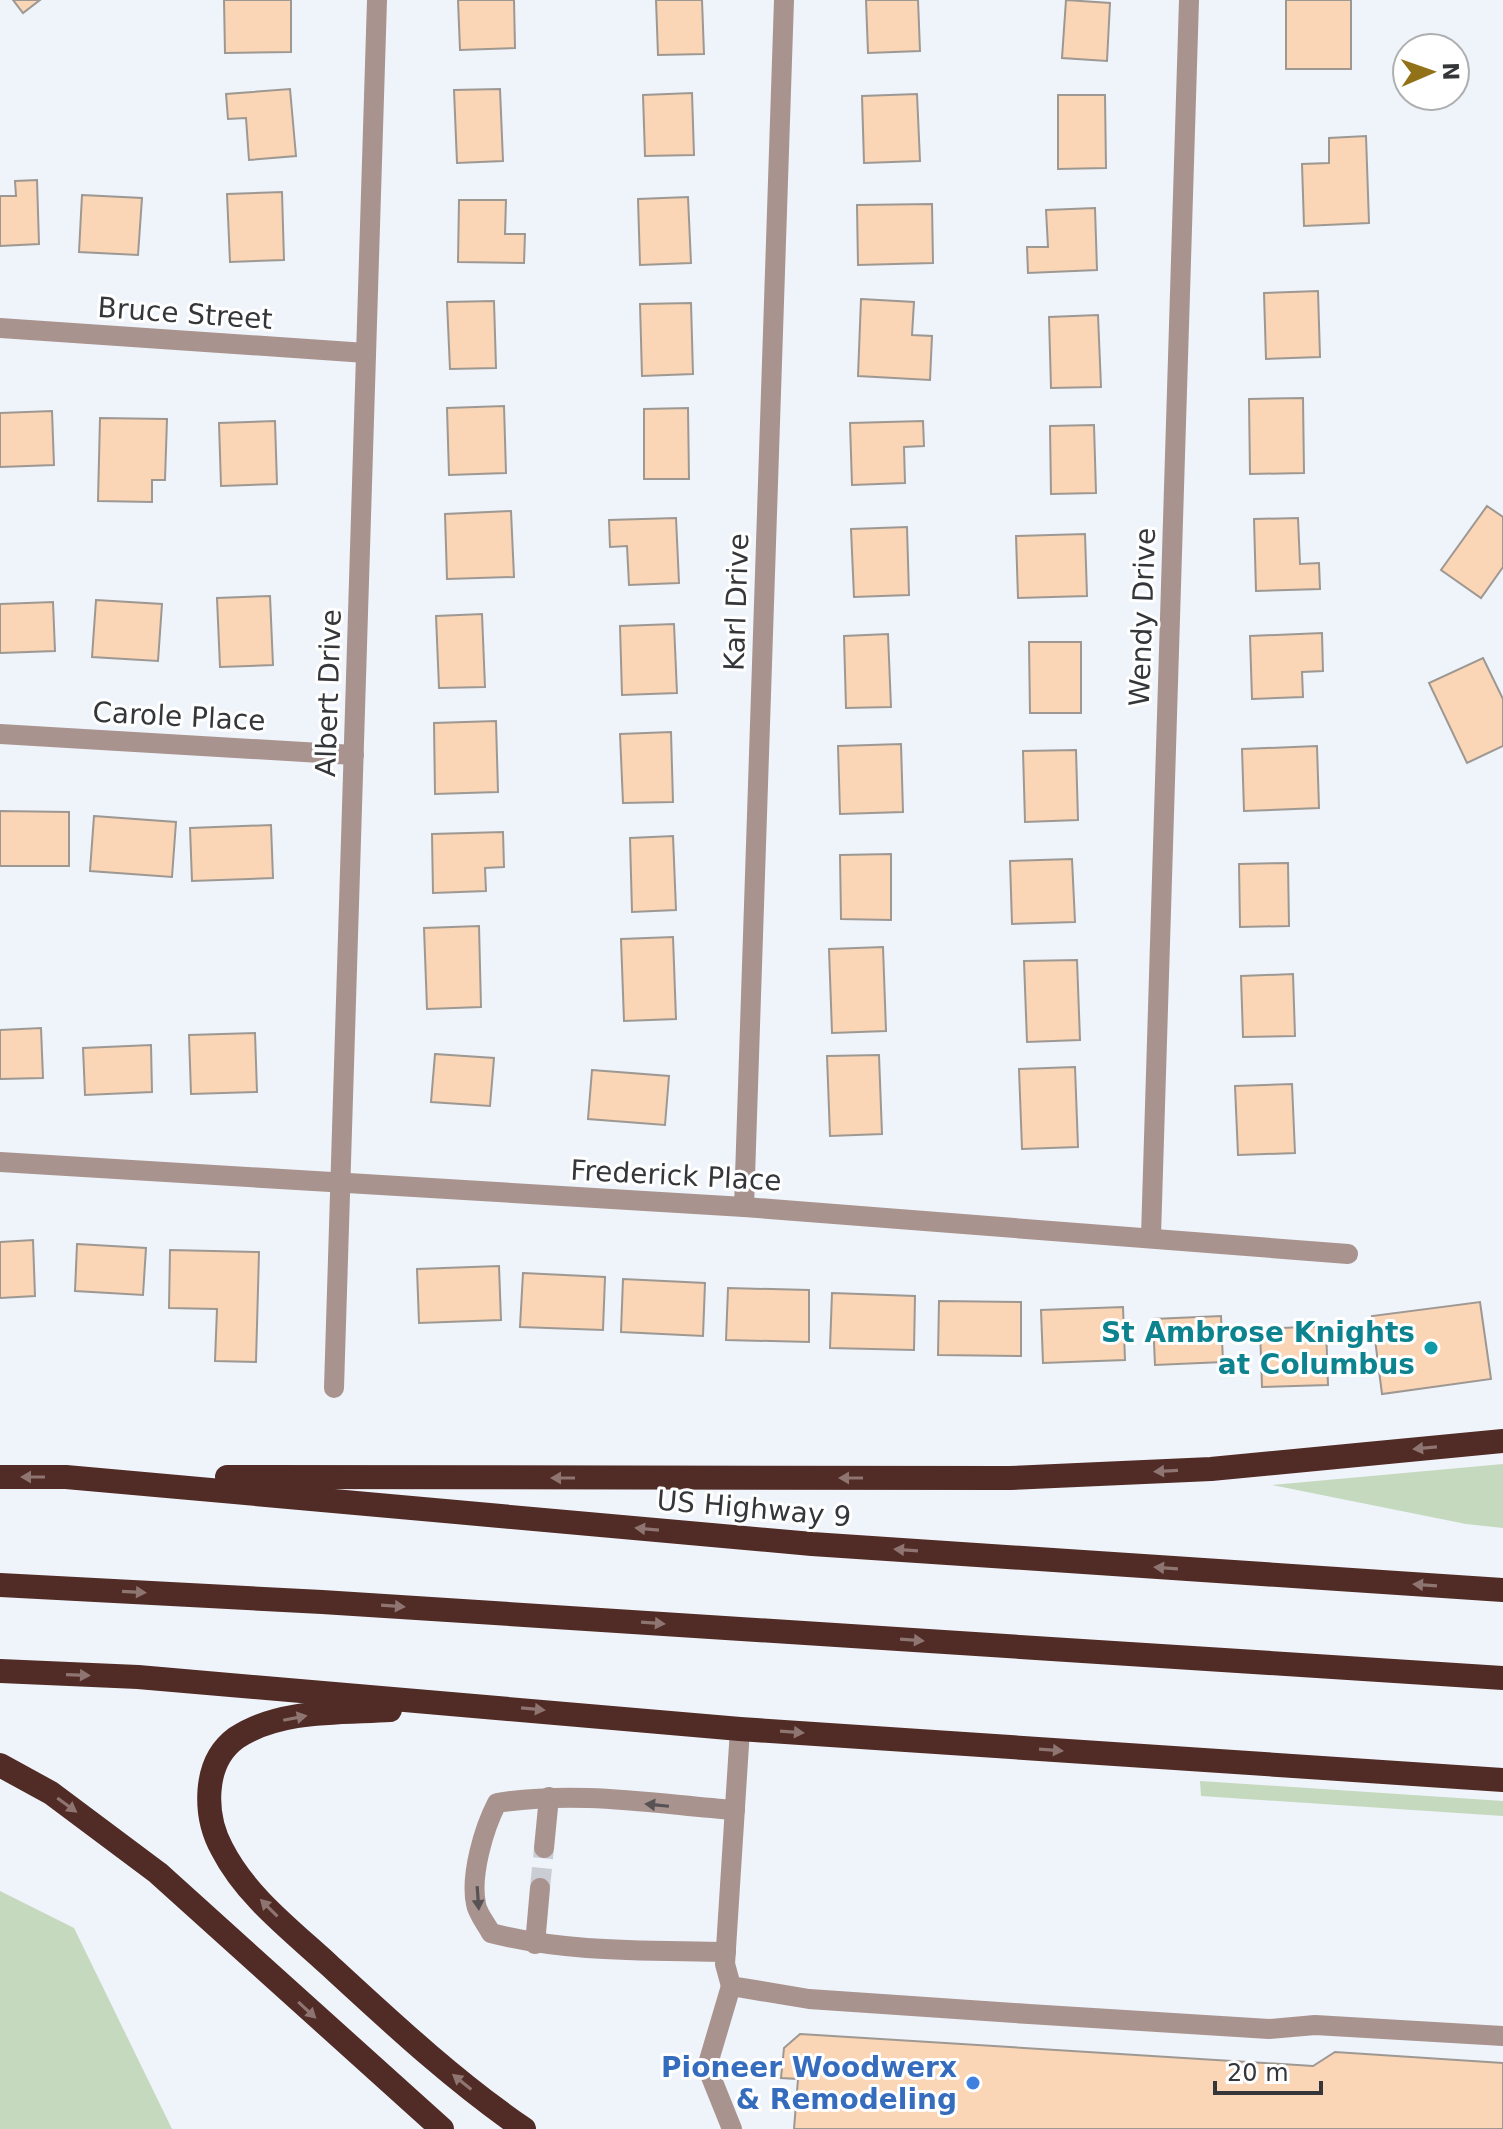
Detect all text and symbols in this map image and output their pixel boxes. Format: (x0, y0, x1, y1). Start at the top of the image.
north arrow (1391, 32, 1471, 112)
text: N (1438, 62, 1463, 81)
street label: Bruce Street (96, 291, 273, 336)
street label: Wendy Drive (1123, 527, 1162, 707)
street label: Karl Drive (718, 533, 755, 671)
street label: Albert Drive (309, 609, 348, 778)
street label: Carole Place (92, 695, 266, 738)
street label: Frederick Place (570, 1153, 782, 1198)
place label: St Ambrose Knights at Columbus (1101, 1316, 1415, 1381)
marker: St Ambrose Knights at Columbus (1422, 1339, 1440, 1357)
one-way arrow (1412, 1442, 1437, 1455)
one-way arrow (1153, 1464, 1178, 1477)
one-way arrow (20, 1471, 45, 1483)
one-way arrow (550, 1472, 575, 1484)
one-way arrow (838, 1472, 863, 1484)
street label: US Highway 9 (655, 1484, 852, 1533)
one-way arrow (634, 1522, 659, 1535)
one-way arrow (893, 1543, 918, 1556)
one-way arrow (1153, 1561, 1178, 1574)
one-way arrow (1412, 1578, 1437, 1591)
one-way arrow (122, 1586, 147, 1599)
one-way arrow (381, 1600, 406, 1613)
one-way arrow (641, 1617, 666, 1630)
one-way arrow (900, 1634, 925, 1647)
one-way arrow (66, 1668, 91, 1681)
one-way arrow (520, 1703, 545, 1716)
one-way arrow (283, 1711, 308, 1724)
one-way arrow (779, 1726, 805, 1739)
one-way arrow (1039, 1744, 1064, 1757)
one-way arrow (56, 1797, 78, 1813)
one-way arrow (644, 1798, 669, 1811)
one-way arrow (472, 1885, 485, 1910)
one-way arrow (260, 1899, 279, 1918)
one-way arrow (297, 2001, 316, 2019)
scale bar (1215, 2045, 1321, 2095)
place label: Pioneer Woodwerx & Remodeling (661, 2051, 957, 2116)
text: 20 m (1227, 2059, 1289, 2087)
one-way arrow (452, 2074, 472, 2091)
marker: Pioneer Woodwerx & Remodeling (964, 2074, 982, 2092)

